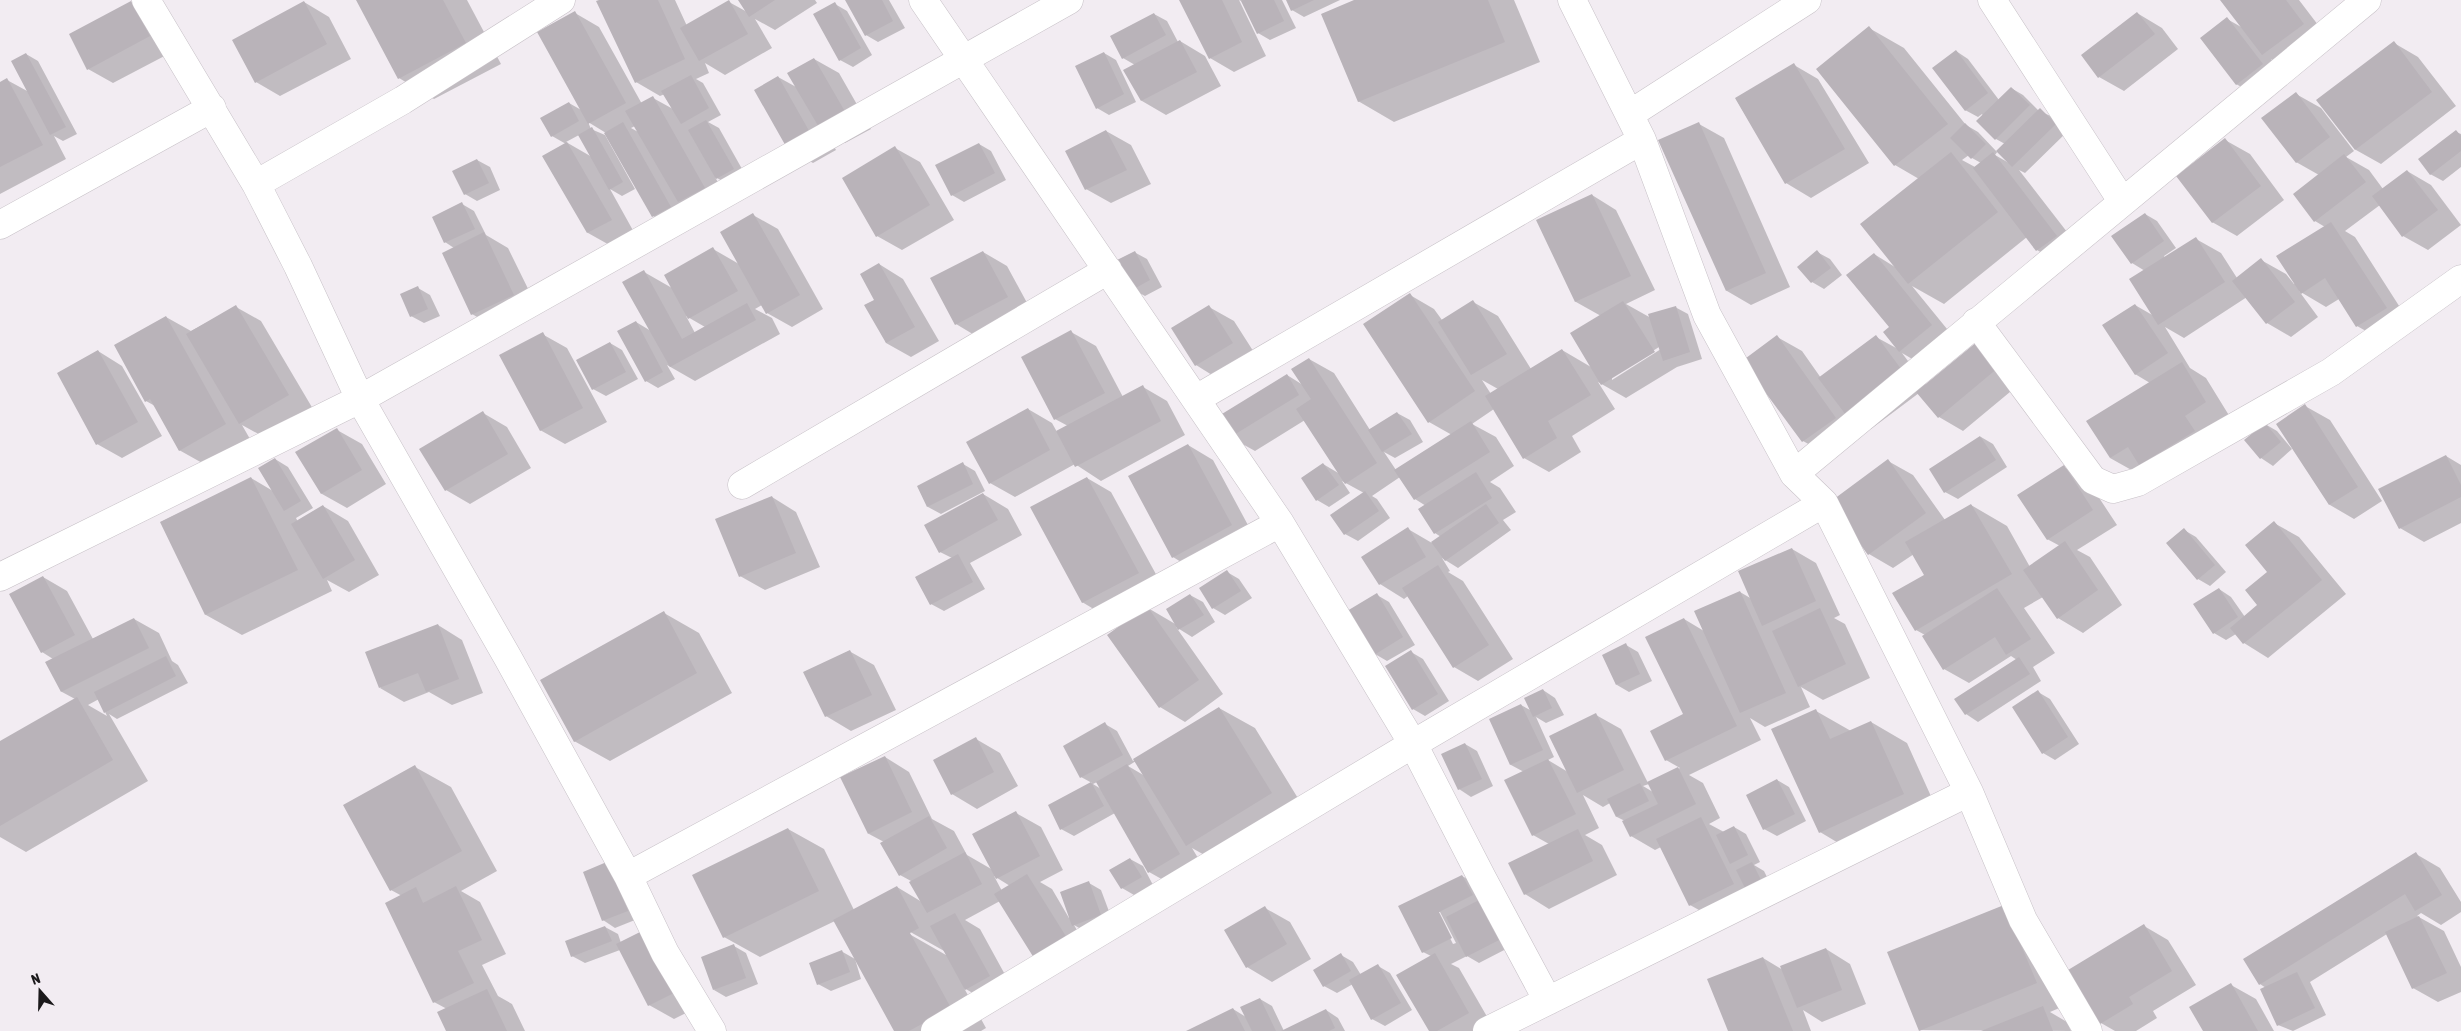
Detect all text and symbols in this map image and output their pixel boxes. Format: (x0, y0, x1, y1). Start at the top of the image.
north arrow (15, 966, 65, 1016)
text: N (29, 970, 42, 988)

